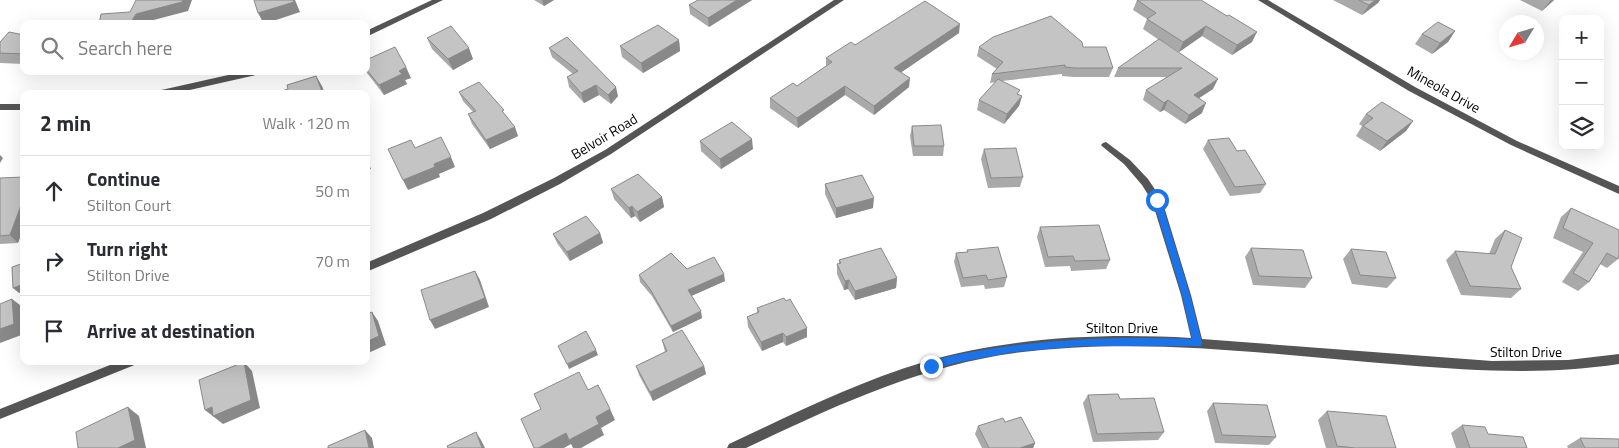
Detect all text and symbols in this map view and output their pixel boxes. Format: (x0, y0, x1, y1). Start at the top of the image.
north arrow (1499, 15, 1544, 60)
map controls (1559, 15, 1604, 150)
button: + (1559, 15, 1604, 60)
search box (20, 20, 370, 75)
text: Search here (78, 33, 172, 62)
icon: search (38, 34, 66, 62)
street label: Mineola Drive (1404, 60, 1484, 118)
button: − (1559, 60, 1604, 105)
button: layers (1559, 105, 1604, 150)
text: 2 min (40, 107, 91, 139)
street label: Belvoir Road (567, 108, 641, 164)
text: Walk · 120 m (262, 111, 350, 135)
text: Continue (87, 164, 160, 193)
icon: ahead (40, 177, 68, 205)
text: 50 m (315, 179, 350, 203)
route start (1146, 189, 1169, 212)
text: Stilton Court (87, 193, 171, 217)
text: Turn right (87, 234, 168, 263)
icon: right (40, 247, 68, 275)
text: 70 m (315, 249, 350, 273)
text: Stilton Drive (87, 263, 170, 287)
text: Arrive at destination (87, 316, 255, 345)
icon: arrive (40, 317, 68, 345)
street label: Stilton Drive (1086, 317, 1158, 338)
street label: Stilton Drive (1490, 341, 1562, 362)
route end (920, 355, 943, 378)

